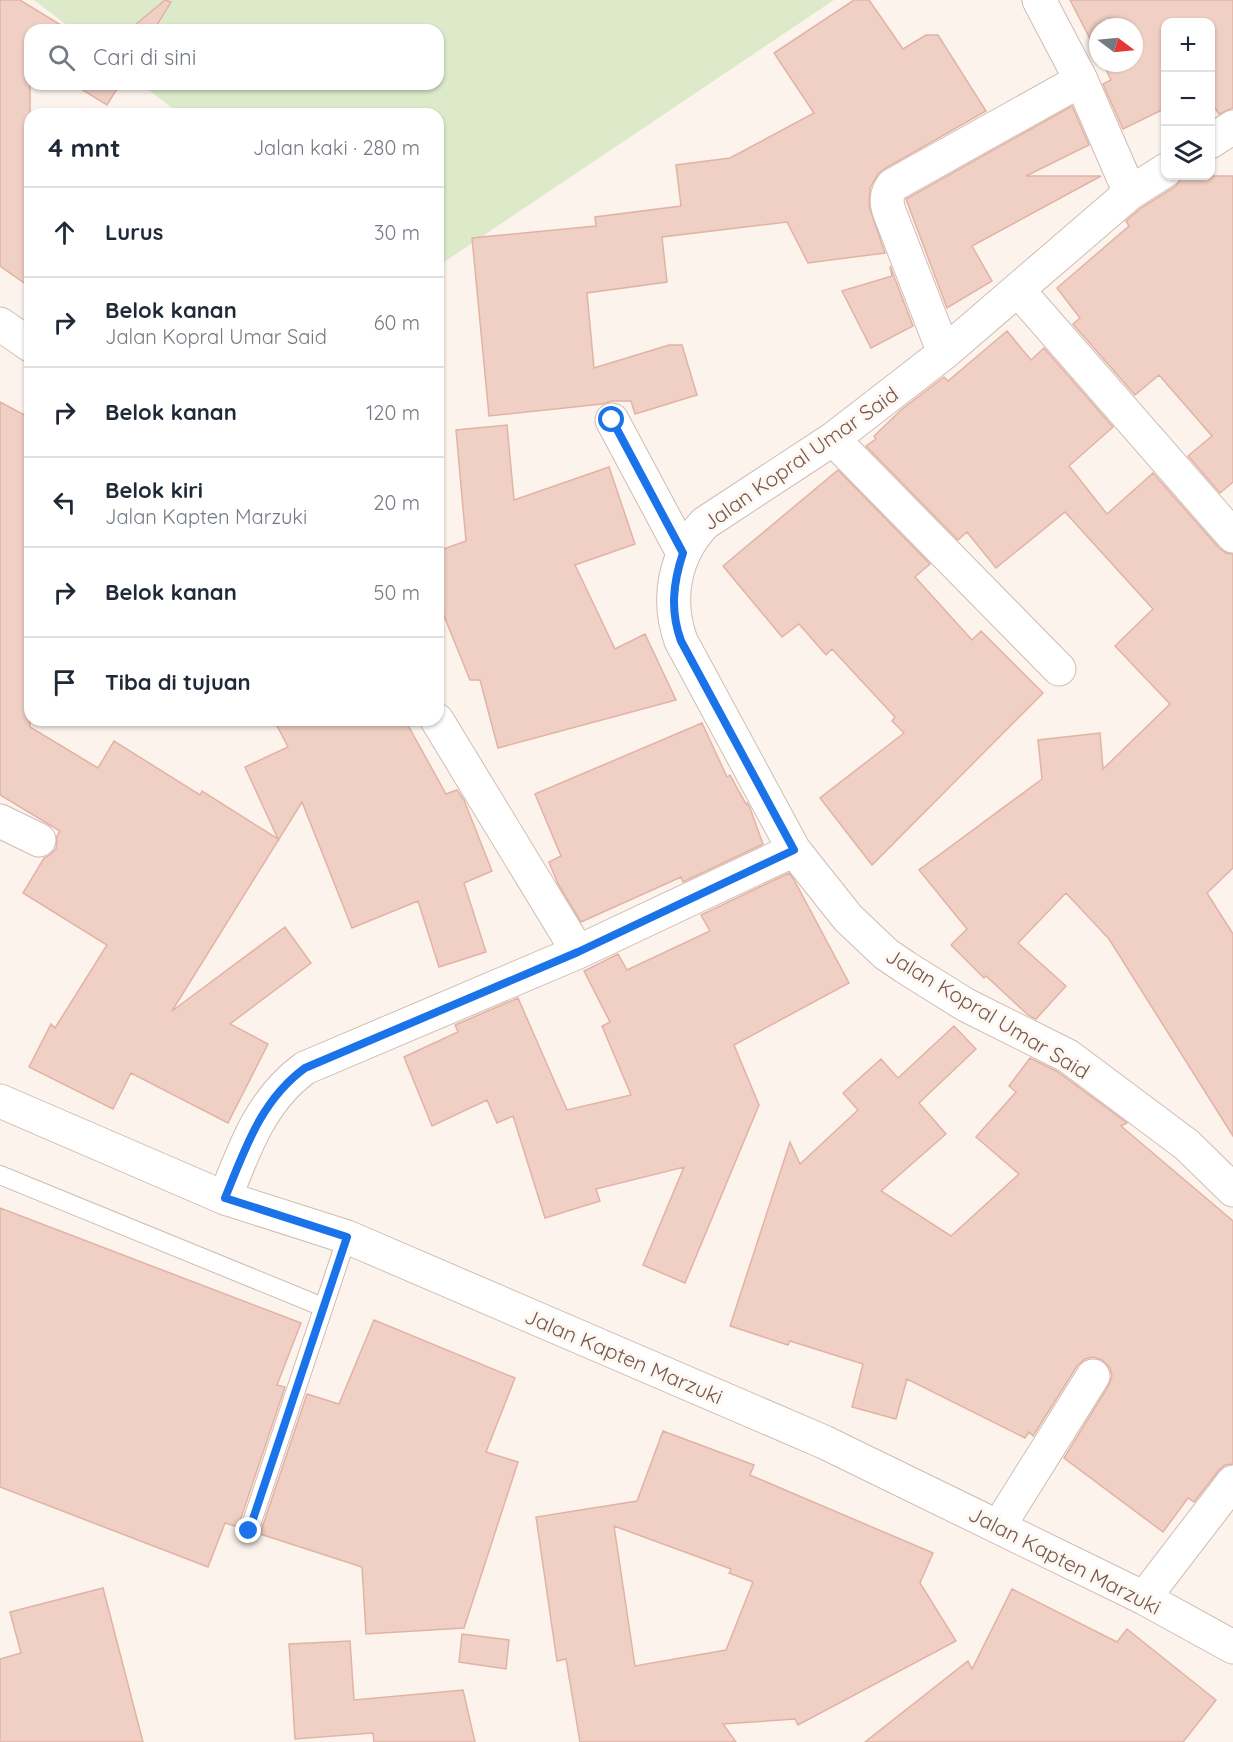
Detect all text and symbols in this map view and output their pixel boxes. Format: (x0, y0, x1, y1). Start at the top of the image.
north arrow (1089, 18, 1143, 72)
map controls (1161, 18, 1215, 180)
button: + (1161, 18, 1215, 72)
search box (24, 24, 444, 90)
icon: search (45, 41, 78, 74)
text: Cari di sini (93, 43, 196, 71)
button: − (1161, 72, 1215, 126)
button: layers (1161, 126, 1215, 180)
text: 4 mnt (48, 131, 121, 164)
text: Jalan kaki · 280 m (253, 135, 420, 160)
icon: ahead (48, 216, 81, 249)
text: Lurus (105, 218, 163, 246)
text: 30 m (374, 220, 420, 245)
text: Belok kanan (105, 296, 237, 324)
icon: right (48, 306, 81, 339)
text: 60 m (374, 310, 420, 335)
text: Jalan Kopral Umar Said (105, 324, 327, 349)
street label: Jalan Kopral Umar Said (697, 381, 903, 535)
icon: right (48, 396, 81, 429)
text: Belok kanan (105, 398, 237, 426)
text: 120 m (366, 400, 420, 425)
route start (598, 406, 624, 432)
text: Belok kiri (105, 476, 203, 504)
icon: left (48, 486, 81, 519)
text: 20 m (373, 490, 420, 515)
text: Jalan Kapten Marzuki (105, 504, 307, 529)
icon: right (48, 576, 81, 609)
text: Belok kanan (105, 578, 237, 606)
text: 50 m (374, 580, 420, 605)
icon: arrive (48, 666, 81, 699)
text: Tiba di tujuan (105, 668, 251, 696)
street label: Jalan Kopral Umar Said (882, 942, 1094, 1084)
street label: Jalan Kapten Marzuki (521, 1303, 727, 1409)
street label: Jalan Kapten Marzuki (964, 1500, 1166, 1620)
route end (235, 1517, 261, 1543)

